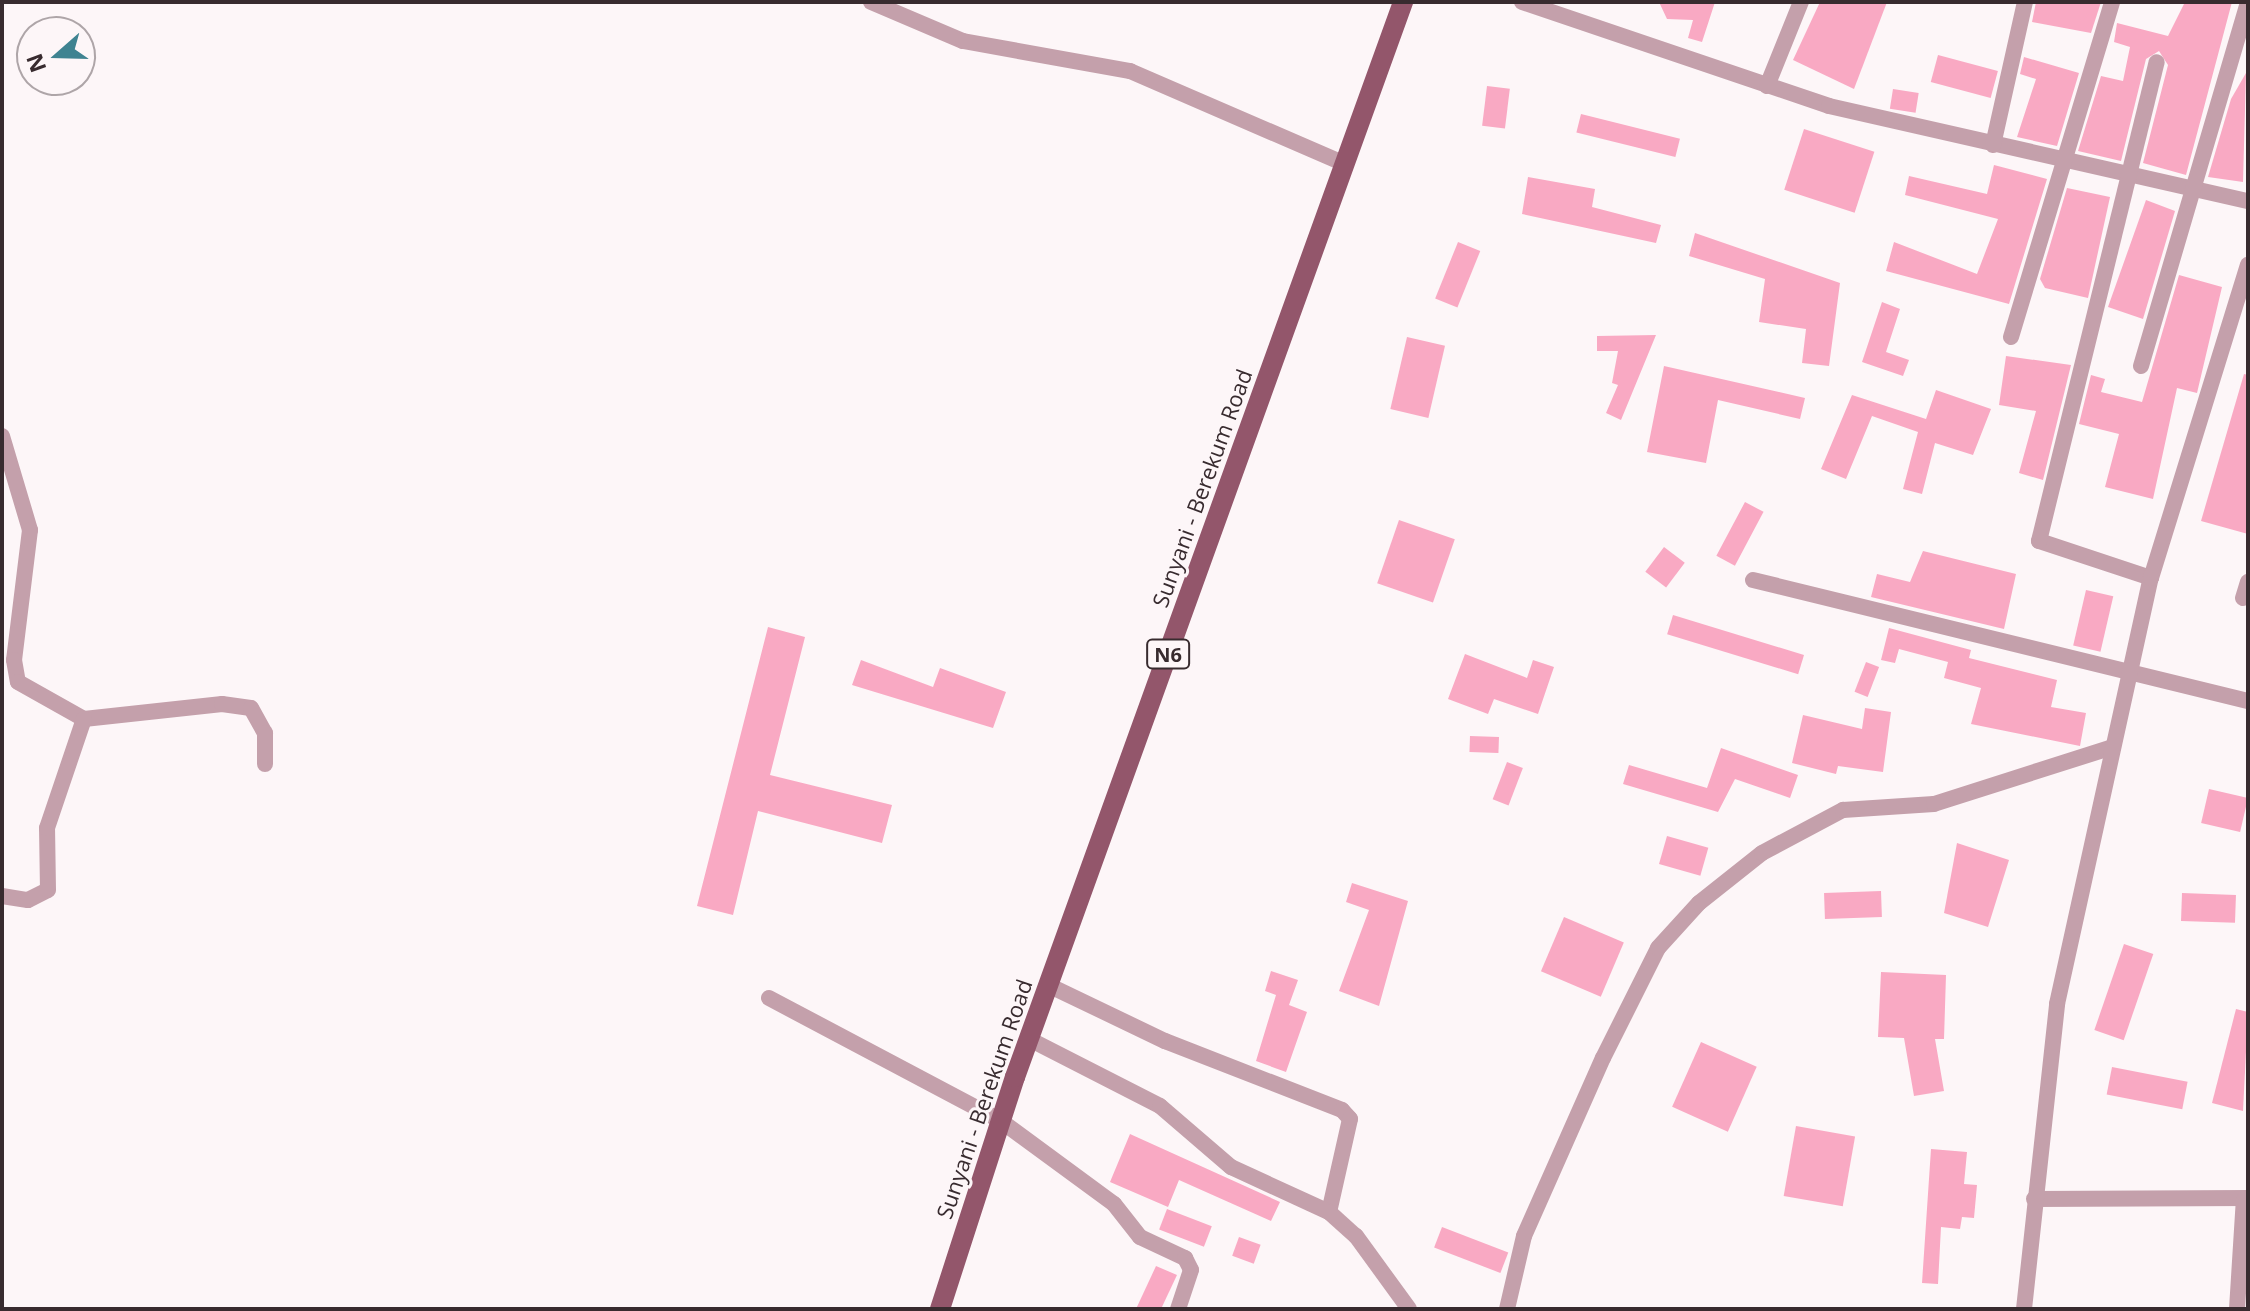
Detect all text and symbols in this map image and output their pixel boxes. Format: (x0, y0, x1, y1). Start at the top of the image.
north arrow (16, 16, 96, 96)
text: N (18, 50, 52, 77)
street label: Sunyani - Berekum Road (1147, 365, 1257, 611)
road number: N6 (1146, 638, 1190, 670)
street label: Sunyani - Berekum Road (931, 976, 1037, 1222)

